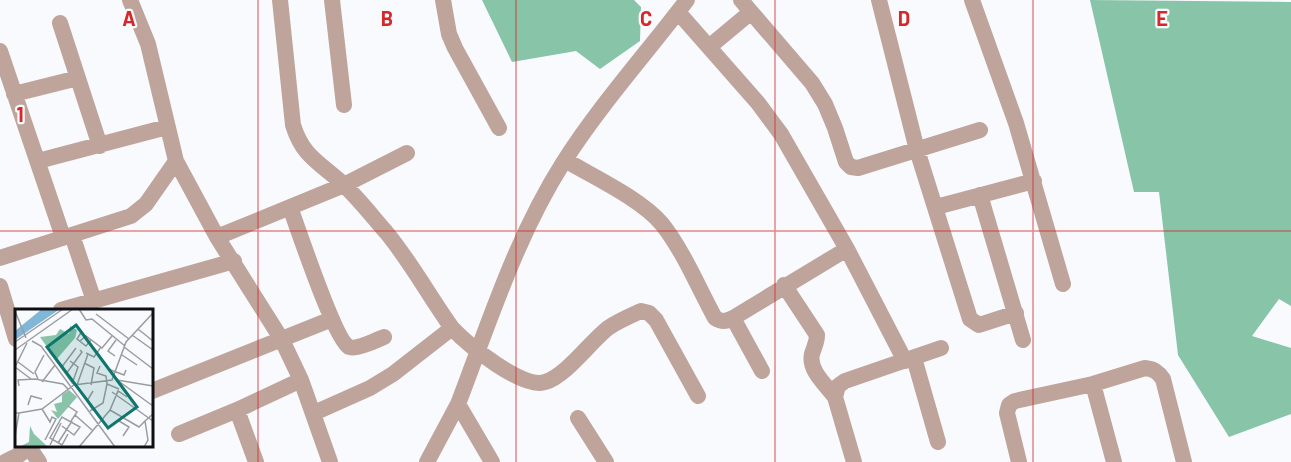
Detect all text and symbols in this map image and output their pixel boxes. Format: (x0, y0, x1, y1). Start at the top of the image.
text: A (122, 6, 136, 30)
text: B (381, 6, 393, 30)
text: C (640, 6, 652, 30)
text: D (898, 6, 910, 30)
text: E (1156, 6, 1168, 30)
text: 1 (16, 102, 24, 126)
inset map (15, 309, 153, 447)

